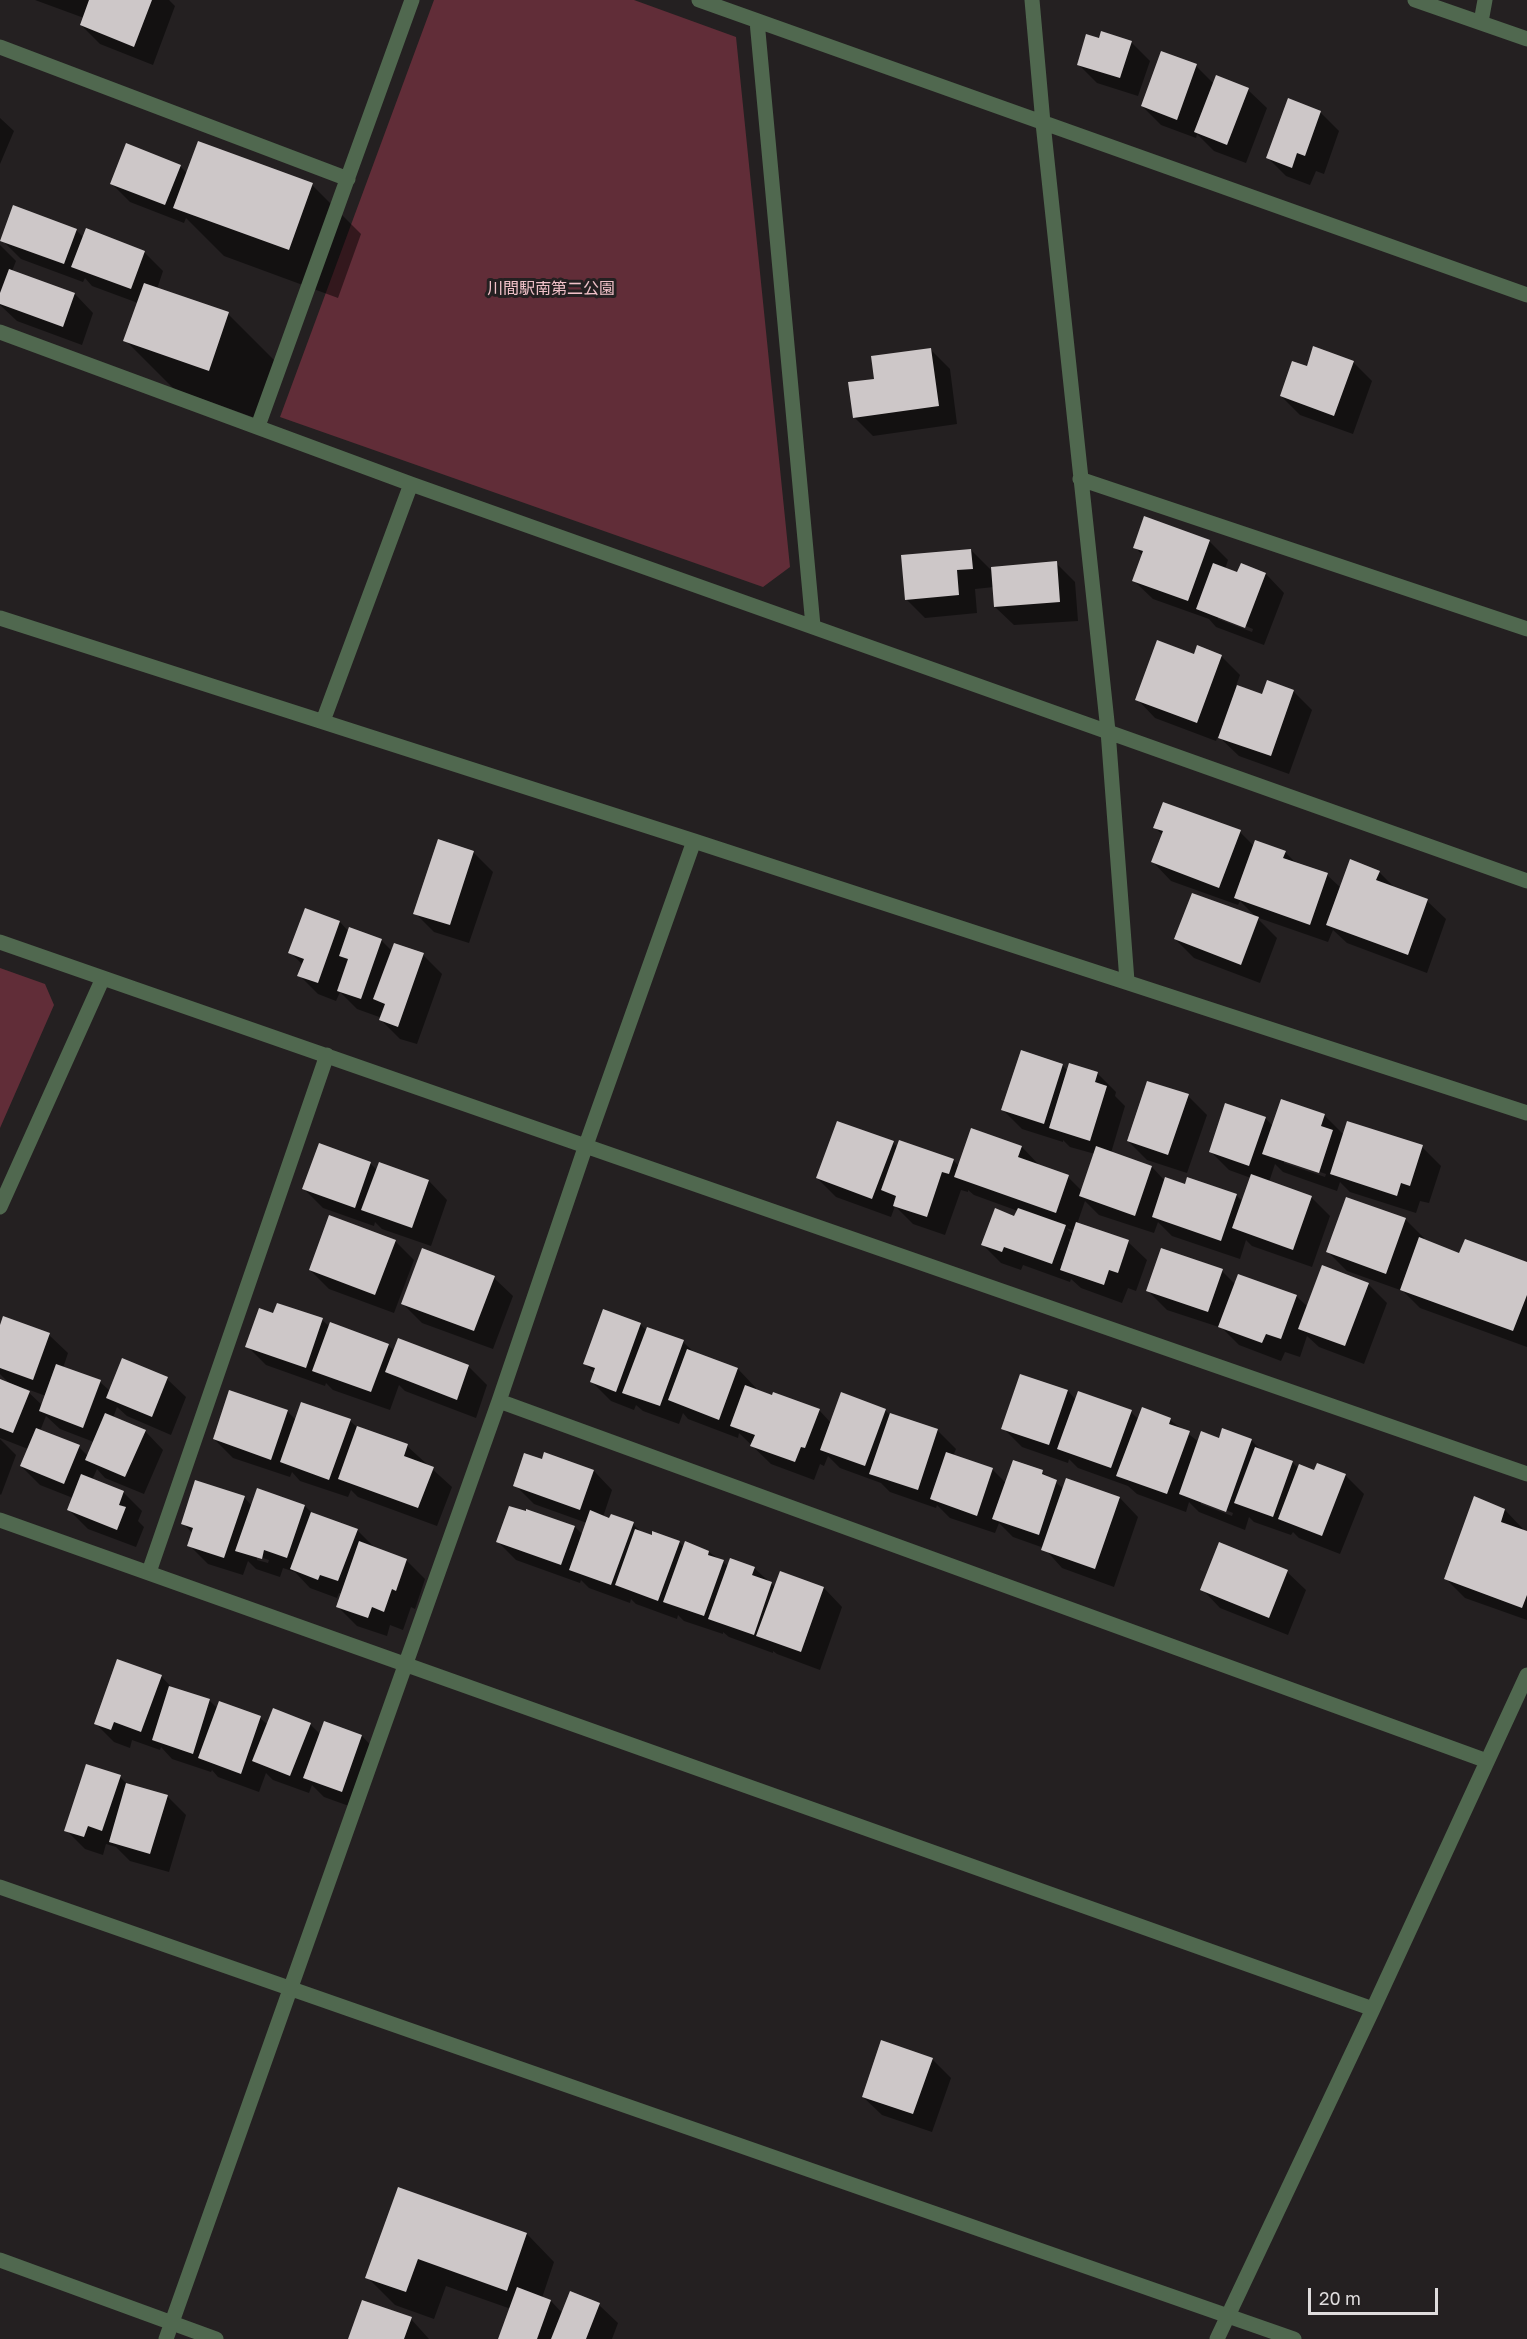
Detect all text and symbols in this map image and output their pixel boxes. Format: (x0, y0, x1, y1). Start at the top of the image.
park label: 川間駅南第二公園 (487, 279, 615, 299)
scale bar (1311, 2276, 1442, 2314)
text: 20 m (1319, 2287, 1361, 2309)

